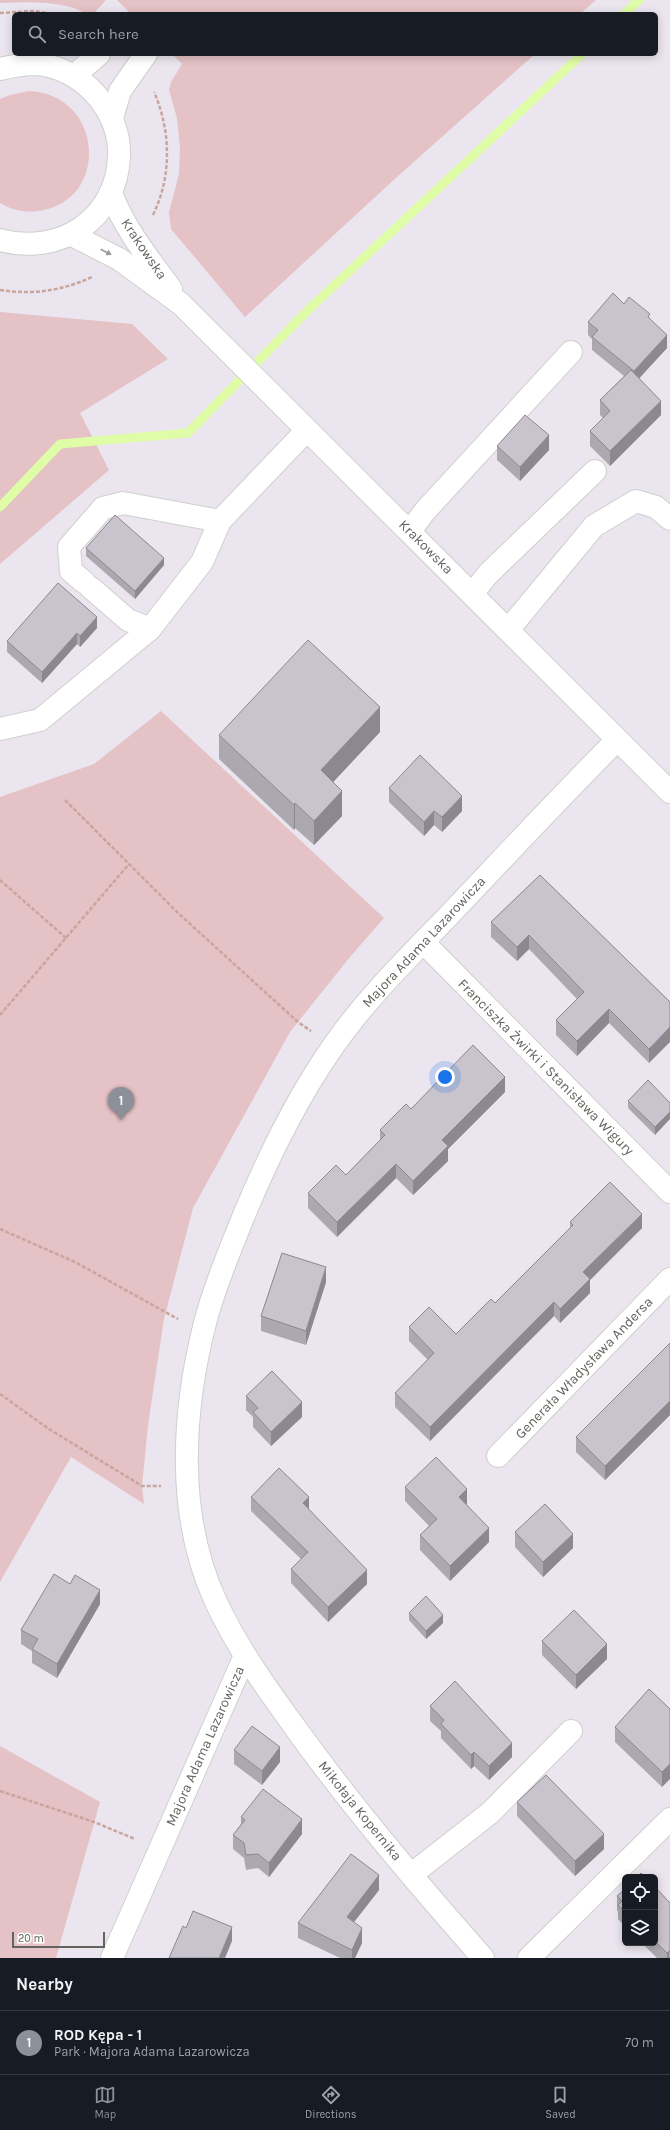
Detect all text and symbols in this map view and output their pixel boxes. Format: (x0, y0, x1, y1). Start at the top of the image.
search box (12, 12, 658, 56)
icon: search (26, 23, 48, 45)
text: Search here (58, 25, 139, 43)
street label: Krakowska (117, 215, 171, 283)
one-way arrow (101, 249, 112, 255)
street label: Krakowska (395, 516, 457, 578)
street label: Majora Adama Lazarowicza (359, 873, 489, 1011)
street label: Franciszka Żwirki i Stanisława Wigury (454, 975, 638, 1159)
your location (435, 1067, 455, 1087)
pin: 1 (108, 1087, 134, 1120)
street label: Generała Władysława Andersa (512, 1293, 656, 1443)
street label: Majora Adama Lazarowicza (162, 1663, 248, 1829)
street label: Mikołaja Kopernika (315, 1758, 405, 1864)
map controls (622, 1874, 658, 1946)
button: locate (622, 1874, 658, 1910)
button: layers (622, 1910, 658, 1946)
scale bar (12, 1930, 105, 1949)
text: 20 m (18, 1932, 44, 1945)
text: Nearby (16, 1974, 73, 1994)
text: ROD Kępa - 1 (54, 2026, 142, 2044)
text: 1 (27, 2035, 31, 2050)
text: 70 m (625, 2035, 654, 2050)
text: Park · Majora Adama Lazarowicza (54, 2044, 250, 2059)
tab: Map (94, 2084, 116, 2121)
tab: Directions (305, 2084, 357, 2121)
tab: Saved (545, 2084, 576, 2121)

